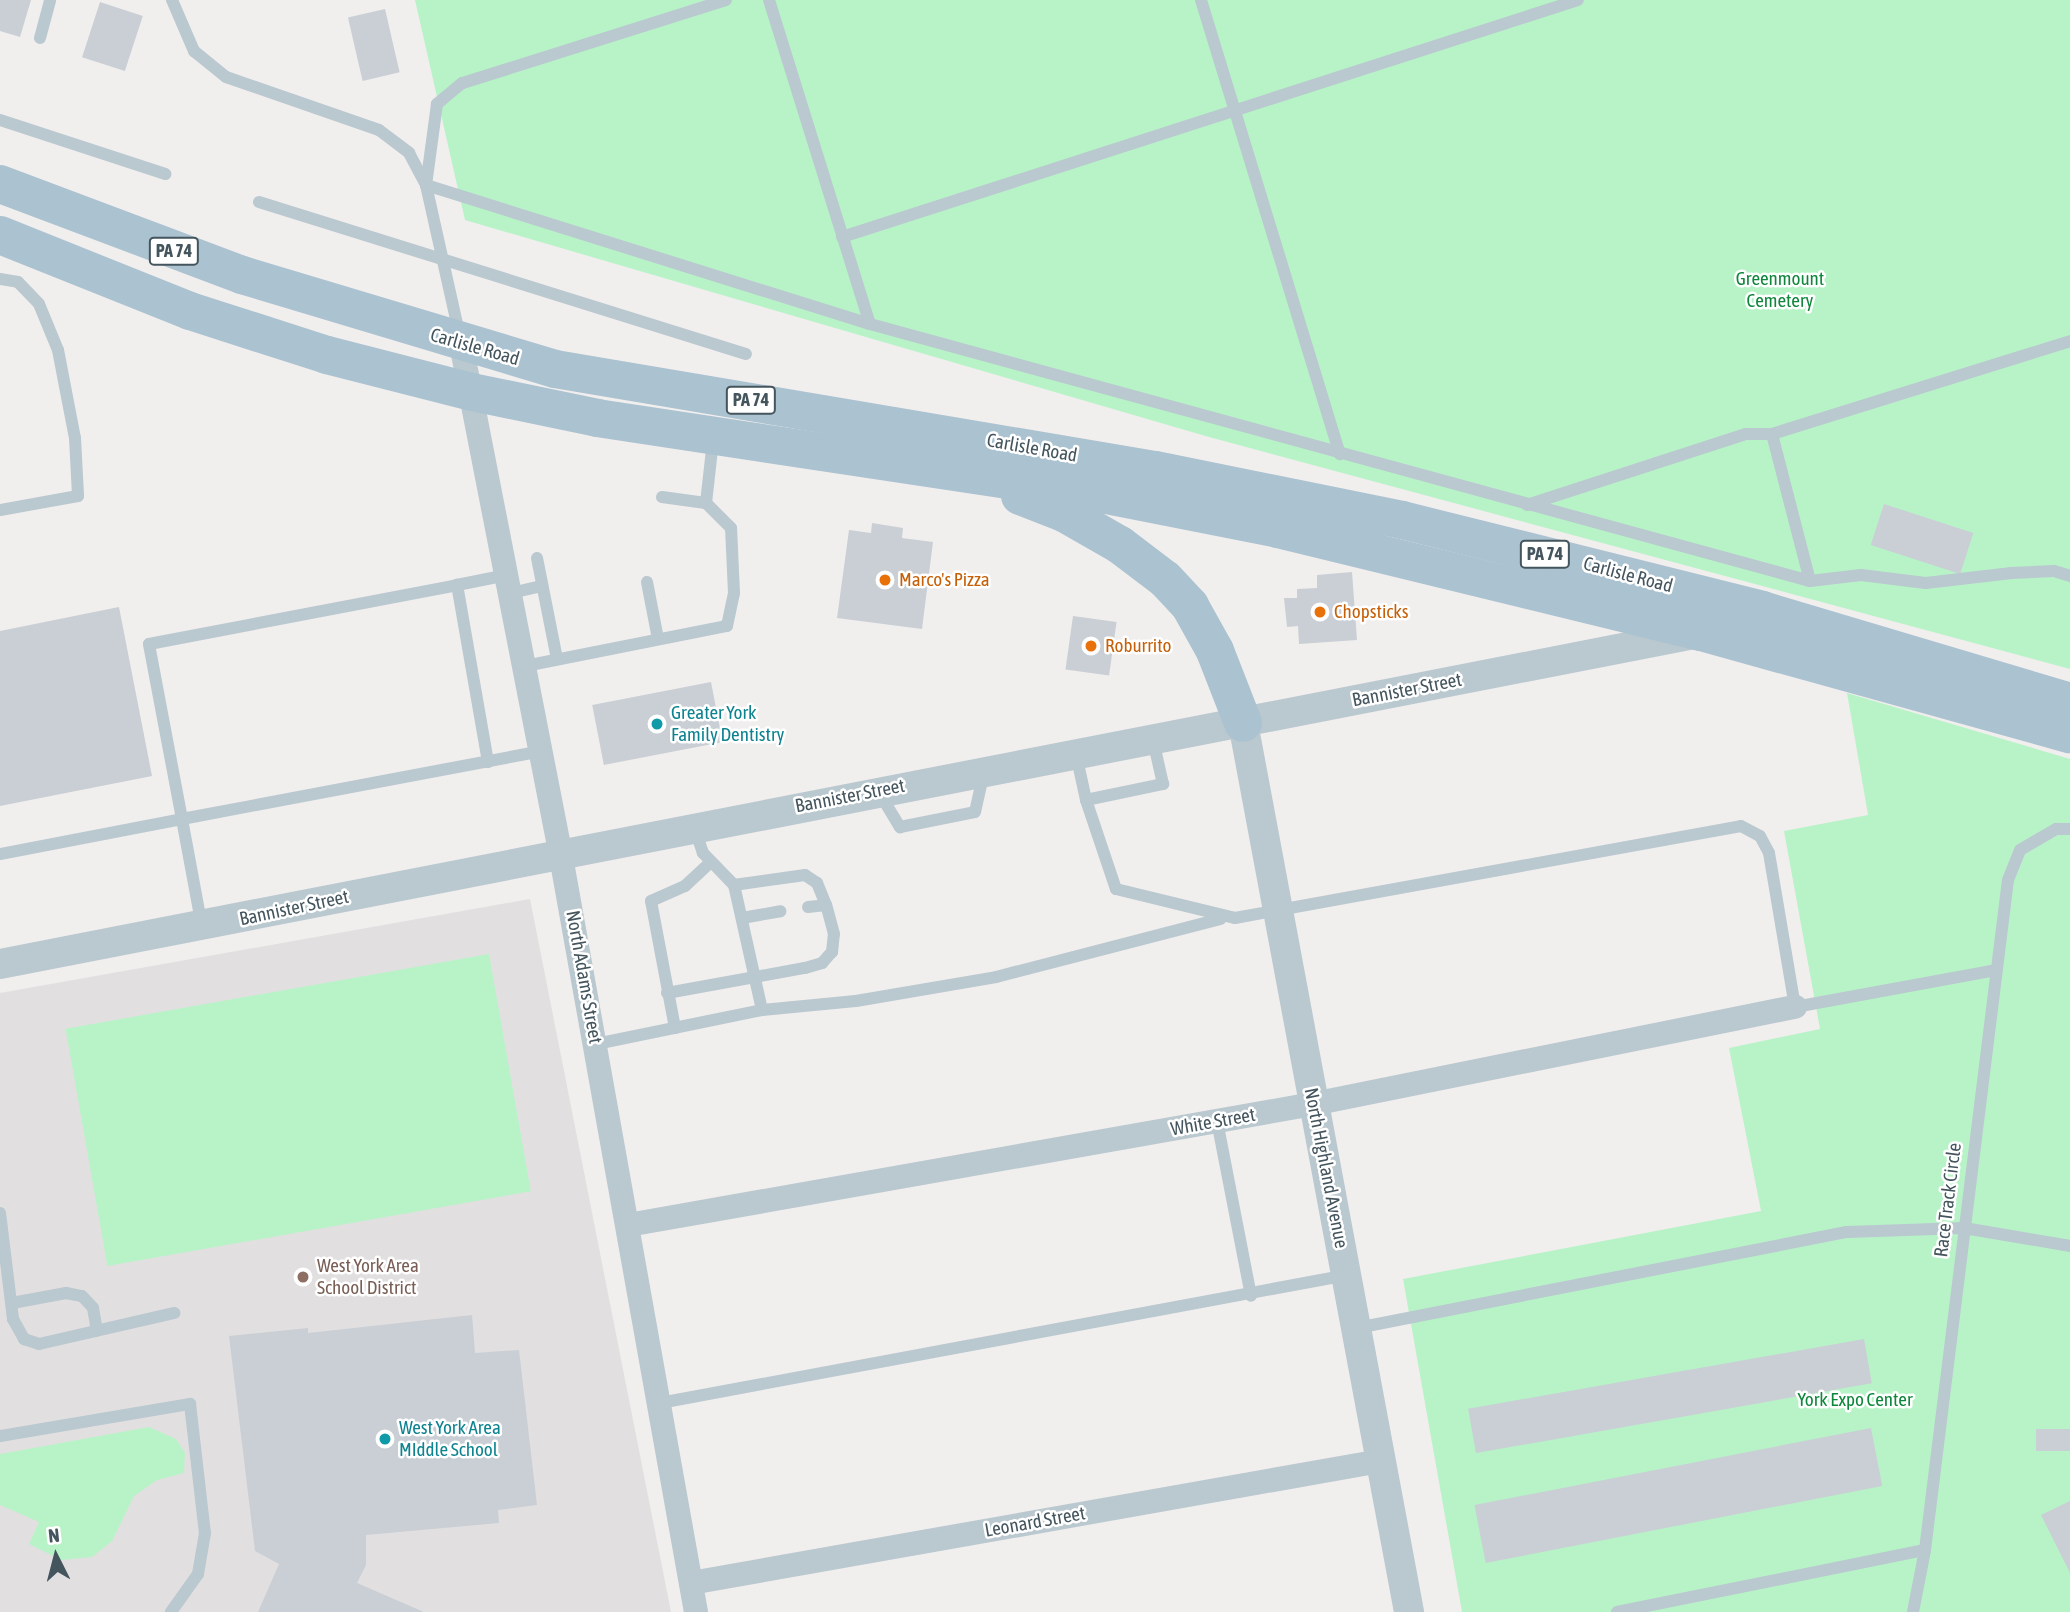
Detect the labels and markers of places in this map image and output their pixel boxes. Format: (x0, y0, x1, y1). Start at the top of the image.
place label: Marco's Pizza (899, 569, 990, 591)
marker: Marco's Pizza (877, 572, 893, 588)
place label: Chopsticks (1334, 601, 1408, 623)
marker: Chopsticks (1312, 604, 1328, 620)
place label: Roburrito (1105, 635, 1171, 657)
marker: Roburrito (1083, 638, 1099, 654)
place label: Greater York Family Dentistry (671, 702, 784, 746)
marker: Greater York Family Dentistry (649, 716, 665, 732)
place label: West York Area School District (317, 1255, 419, 1299)
marker: West York Area School District (295, 1269, 311, 1285)
place label: West York Area MIddle School (399, 1417, 501, 1461)
marker: West York Area MIddle School (377, 1431, 393, 1447)

